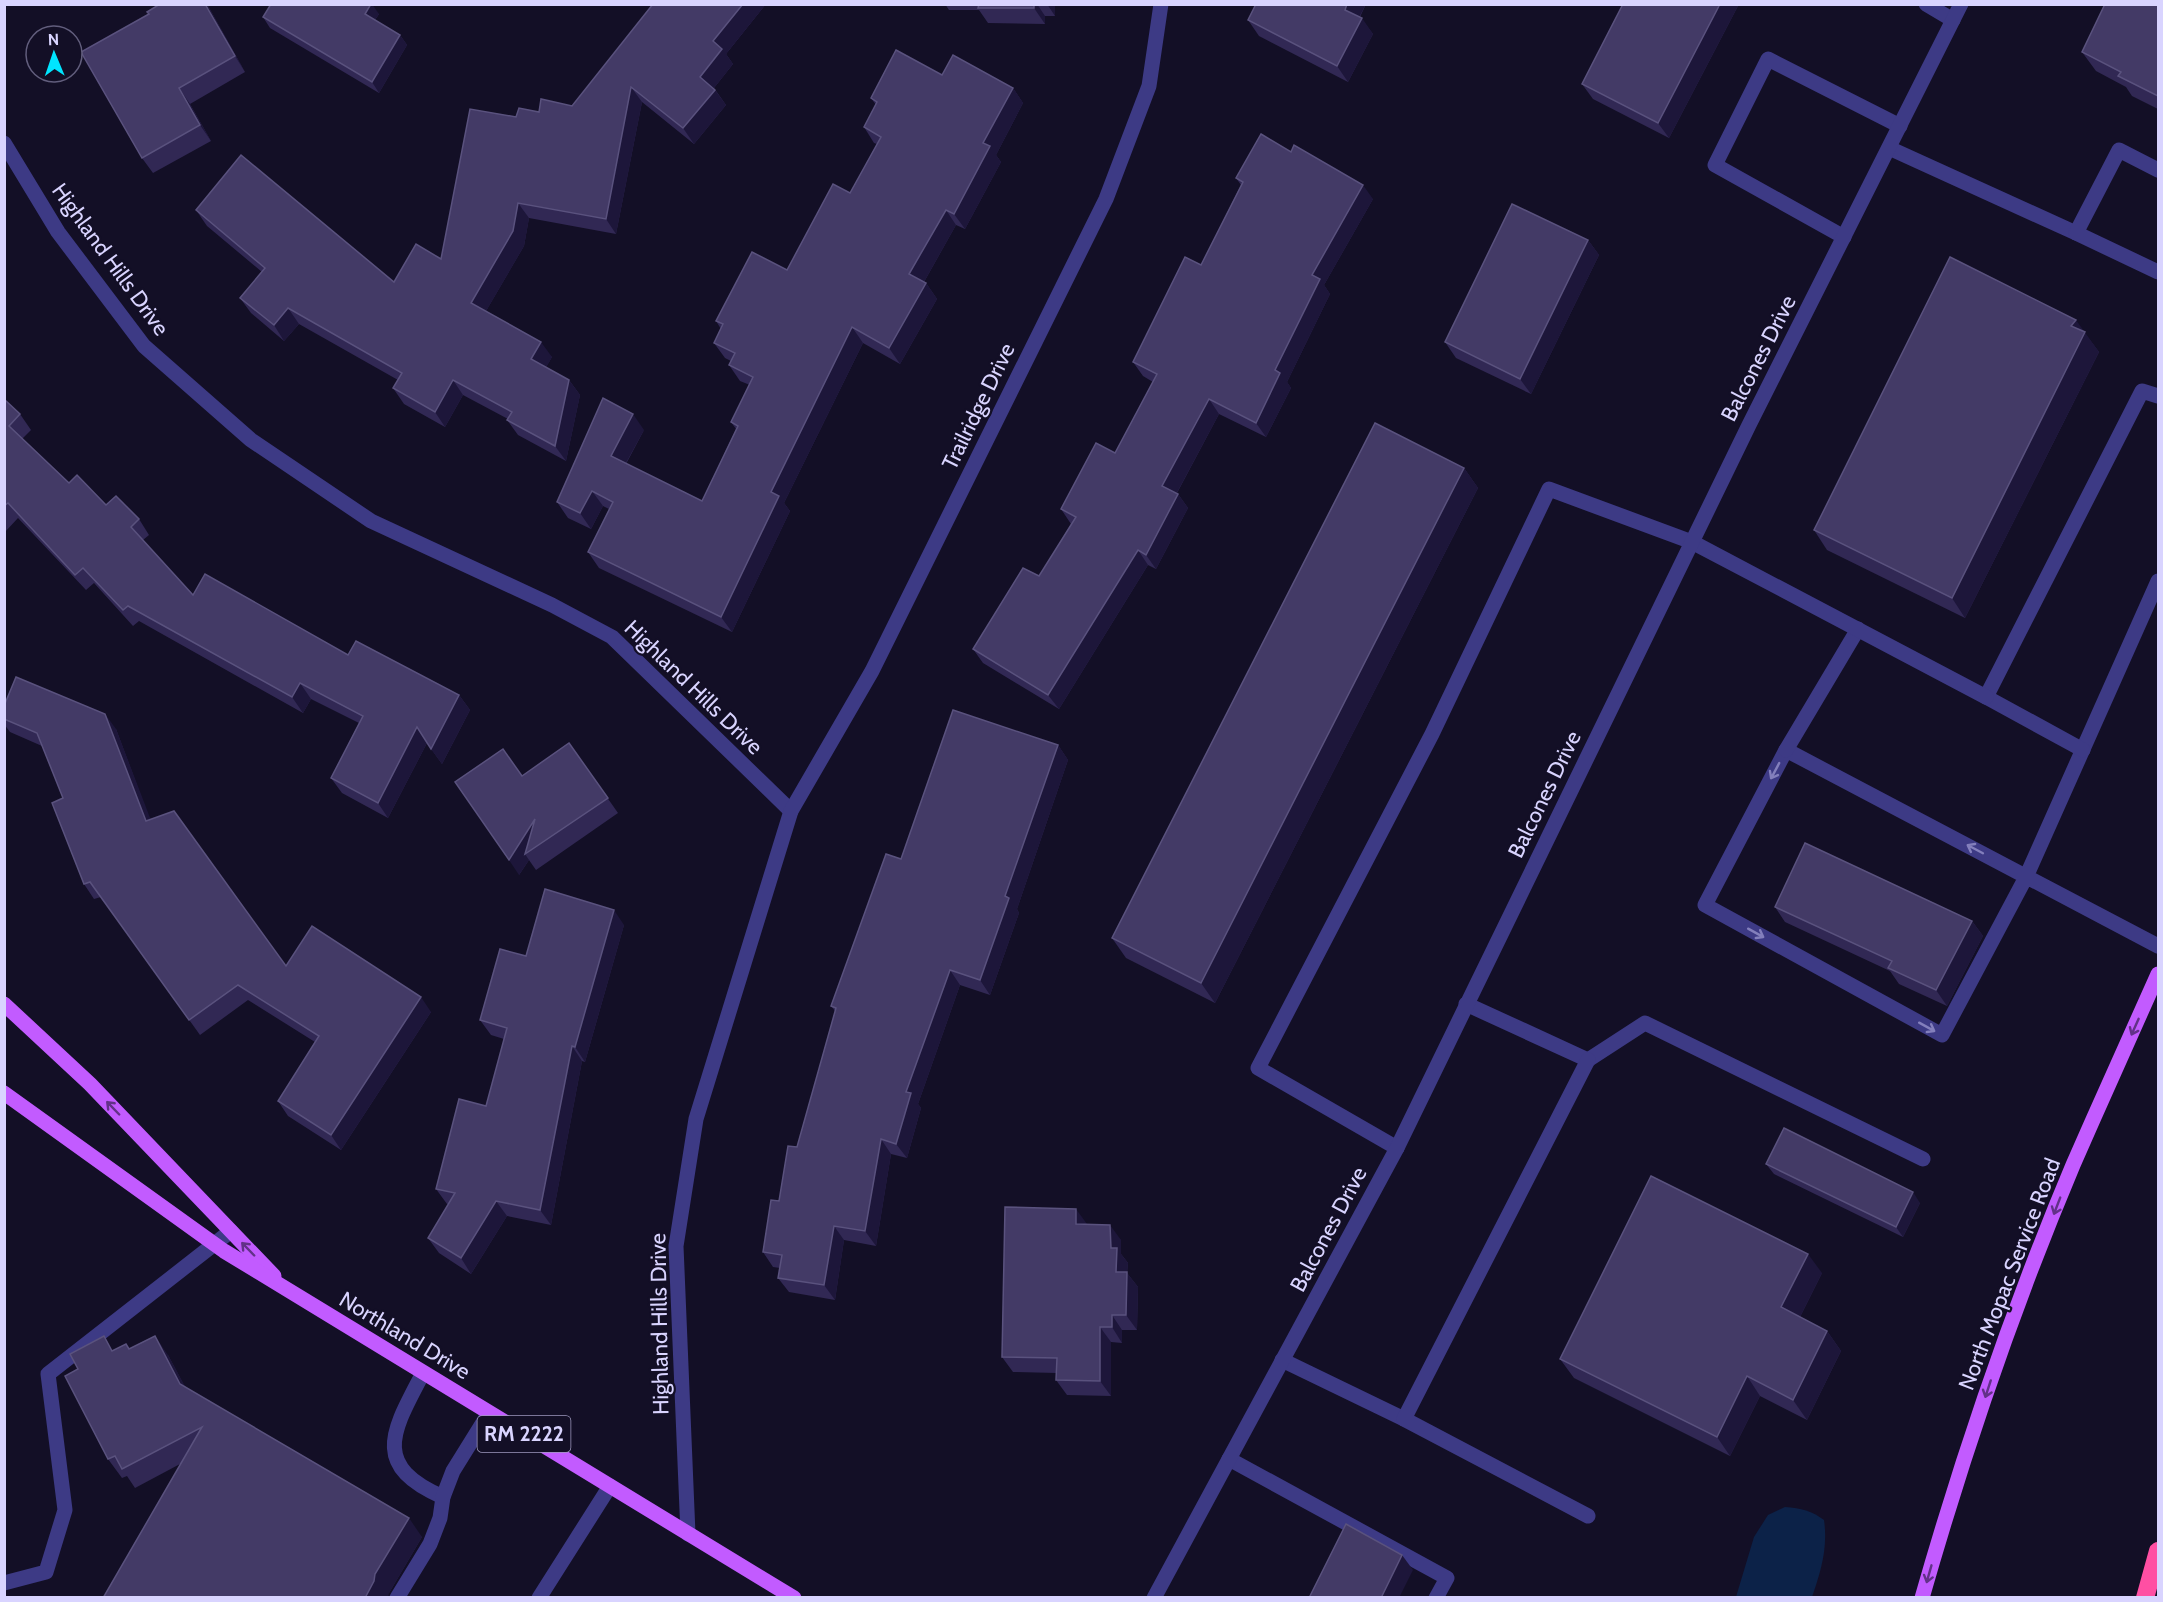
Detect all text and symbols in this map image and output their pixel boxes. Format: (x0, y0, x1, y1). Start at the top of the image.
north arrow (24, 24, 84, 84)
text: N (48, 30, 59, 49)
street label: Highland Hills Drive (46, 178, 175, 341)
street label: Balcones Drive (1715, 291, 1802, 426)
street label: Trailridge Drive (936, 339, 1021, 474)
street label: Highland Hills Drive (619, 614, 768, 760)
street label: Balcones Drive (1502, 726, 1587, 862)
one-way arrow (1769, 762, 1781, 779)
one-way arrow (1966, 843, 1984, 855)
one-way arrow (1747, 927, 1764, 939)
one-way arrow (2128, 1018, 2140, 1036)
one-way arrow (1918, 1021, 1935, 1033)
one-way arrow (106, 1101, 120, 1116)
street label: North Mopac Service Road (1953, 1154, 2066, 1394)
street label: Balcones Drive (1284, 1162, 1373, 1296)
one-way arrow (2051, 1196, 2062, 1215)
street label: Highland Hills Drive (644, 1233, 675, 1415)
one-way arrow (241, 1241, 256, 1256)
street label: Northland Drive (334, 1286, 475, 1385)
one-way arrow (1982, 1379, 1993, 1397)
road number: RM 2222 (478, 1416, 570, 1452)
one-way arrow (1923, 1564, 1934, 1583)

